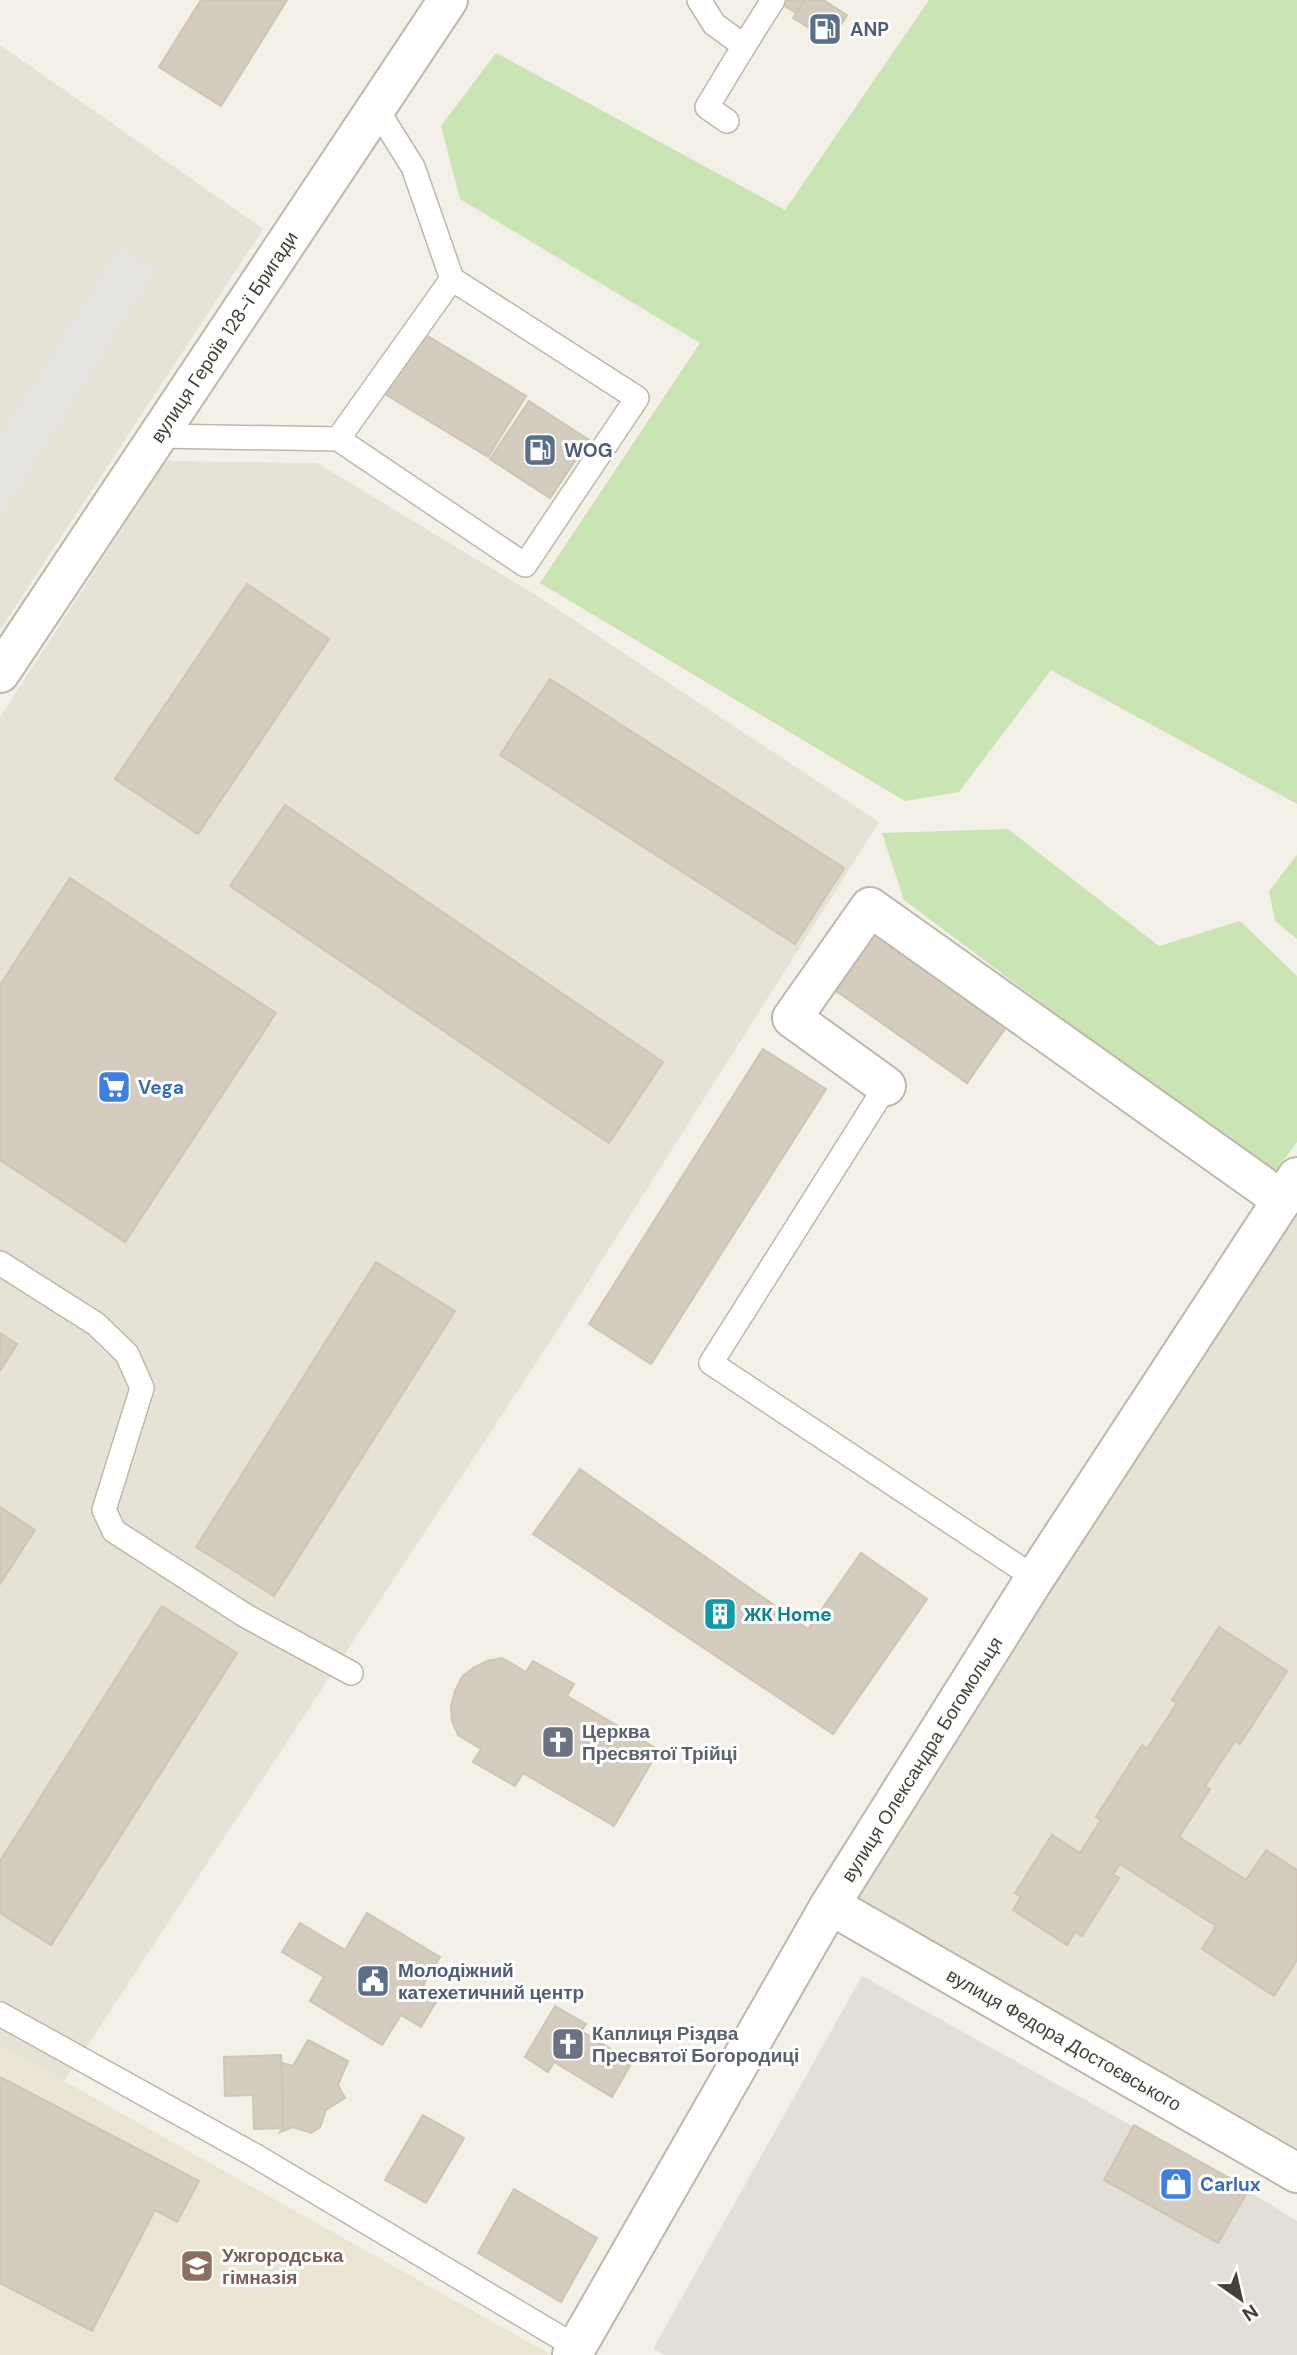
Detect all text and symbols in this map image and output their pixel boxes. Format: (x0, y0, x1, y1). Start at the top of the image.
fuel station icon: ANP (806, 10, 844, 48)
place label: ANP (850, 17, 889, 42)
street label: вулиця Героїв 128-ї Бригади (145, 226, 304, 448)
fuel station icon: WOG (521, 431, 559, 469)
place label: WOG (564, 438, 612, 463)
supermarket icon: Vega (95, 1068, 133, 1106)
place label: Vega (138, 1075, 184, 1100)
building icon: ЖК Home (701, 1595, 739, 1633)
place label: ЖК Home (743, 1602, 832, 1627)
street label: вулиця Олександра Богомольця (836, 1632, 1008, 1887)
place label: Церква Пресвятої Трійці (582, 1719, 738, 1766)
church icon: Церква Пресвятої Трійці (539, 1723, 577, 1761)
place label: Молодіжний катехетичний центр (398, 1958, 584, 2005)
public building icon: Молодіжний катехетичний центр (354, 1962, 392, 2000)
street label: вулиця Федора Достоєвського (942, 1963, 1186, 2117)
place label: Каплиця Різдва Пресвятої Богородиці (592, 2021, 799, 2068)
church icon: Каплиця Різдва Пресвятої Богородиці (549, 2025, 587, 2063)
shop icon: Carlux (1157, 2165, 1195, 2203)
place label: Carlux (1200, 2172, 1261, 2197)
place label: Ужгородська гімназія (222, 2243, 344, 2290)
school or university icon: Ужгородська гімназія (178, 2247, 216, 2285)
north arrow (1206, 2264, 1276, 2334)
text: N (1237, 2298, 1263, 2327)

